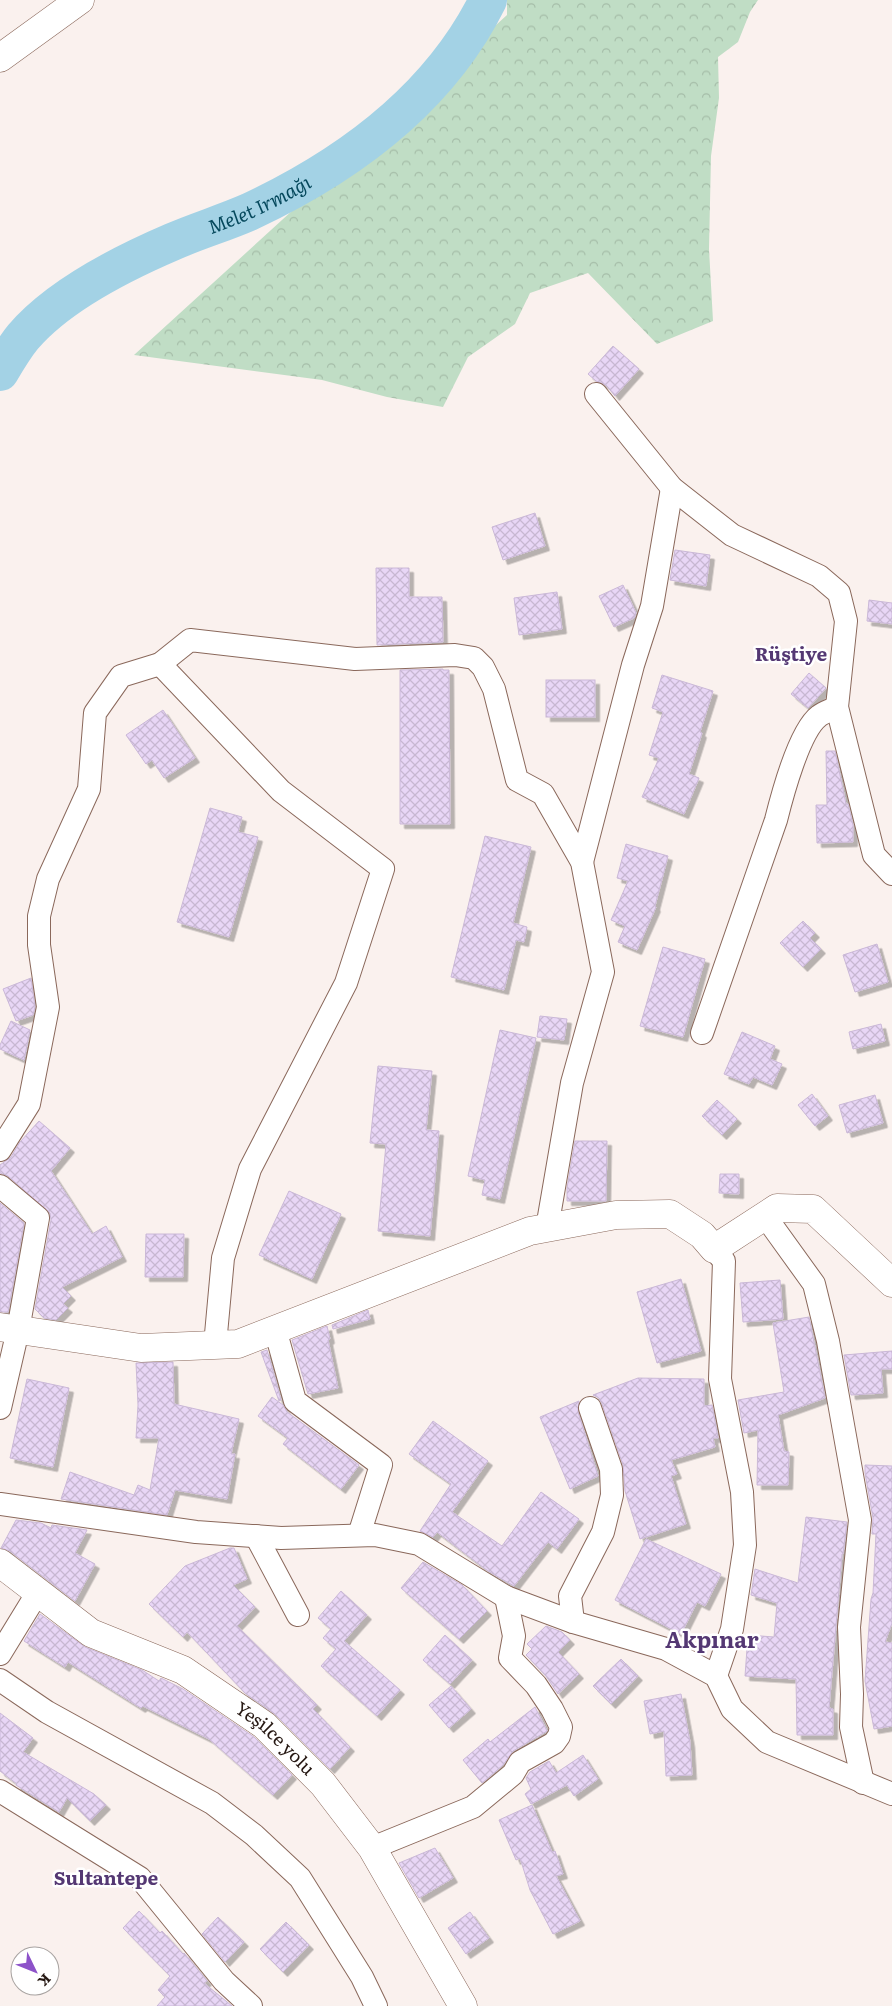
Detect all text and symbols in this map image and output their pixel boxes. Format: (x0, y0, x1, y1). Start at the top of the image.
water label: Melet Irmağı (204, 167, 316, 240)
district label: Rüştiye (755, 639, 827, 667)
district label: Akpınar (665, 1622, 759, 1655)
street label: Yeşilce yolu (230, 1694, 322, 1781)
district label: Sultantepe (54, 1863, 159, 1891)
north arrow (10, 1946, 60, 1996)
text: K (34, 1970, 56, 1991)

